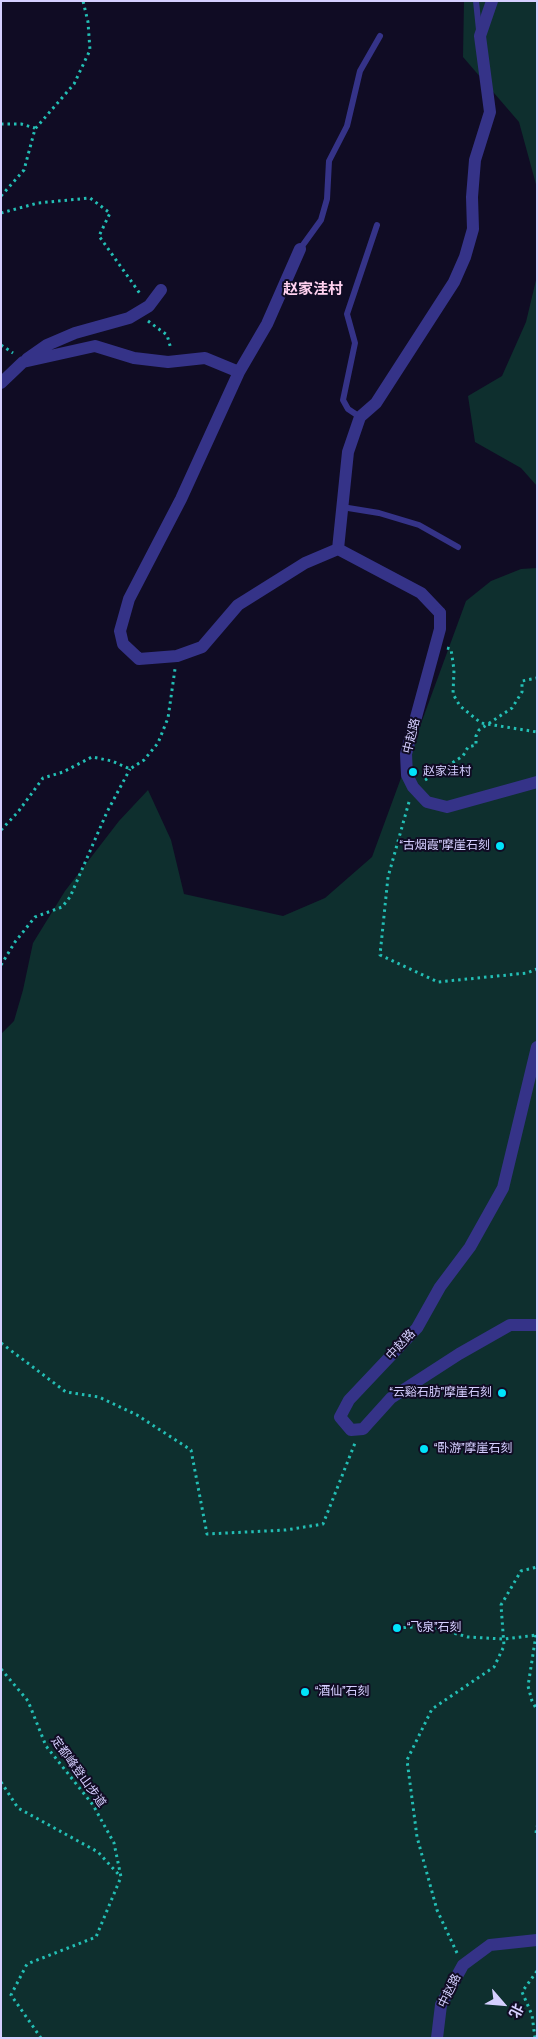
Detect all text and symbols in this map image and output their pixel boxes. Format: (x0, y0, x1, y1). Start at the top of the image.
district label: 赵家洼村 (283, 281, 343, 299)
street label: 中赵路 (401, 717, 423, 755)
place label: 赵家洼村 (423, 765, 471, 779)
marker: 赵家洼村 (407, 766, 419, 778)
place label: “古烟霞”摩崖石刻 (399, 839, 490, 853)
marker: “古烟霞”摩崖石刻 (494, 840, 506, 852)
street label: 中赵路 (383, 1327, 419, 1363)
place label: “云谿石肪”摩崖石刻 (389, 1386, 492, 1400)
marker: “云谿石肪”摩崖石刻 (496, 1387, 508, 1399)
place label: “卧游”摩崖石刻 (434, 1442, 513, 1456)
marker: “卧游”摩崖石刻 (418, 1443, 430, 1455)
place label: “飞泉”石刻 (407, 1621, 462, 1635)
marker: “飞泉”石刻 (391, 1622, 403, 1634)
place label: “酒仙”石刻 (315, 1685, 370, 1699)
marker: “酒仙”石刻 (299, 1686, 311, 1698)
street label: 定都峰登山步道 (47, 1734, 109, 1810)
street label: 中赵路 (436, 1972, 464, 2010)
north arrow (478, 1979, 528, 2029)
text: 北 (505, 2000, 528, 2021)

